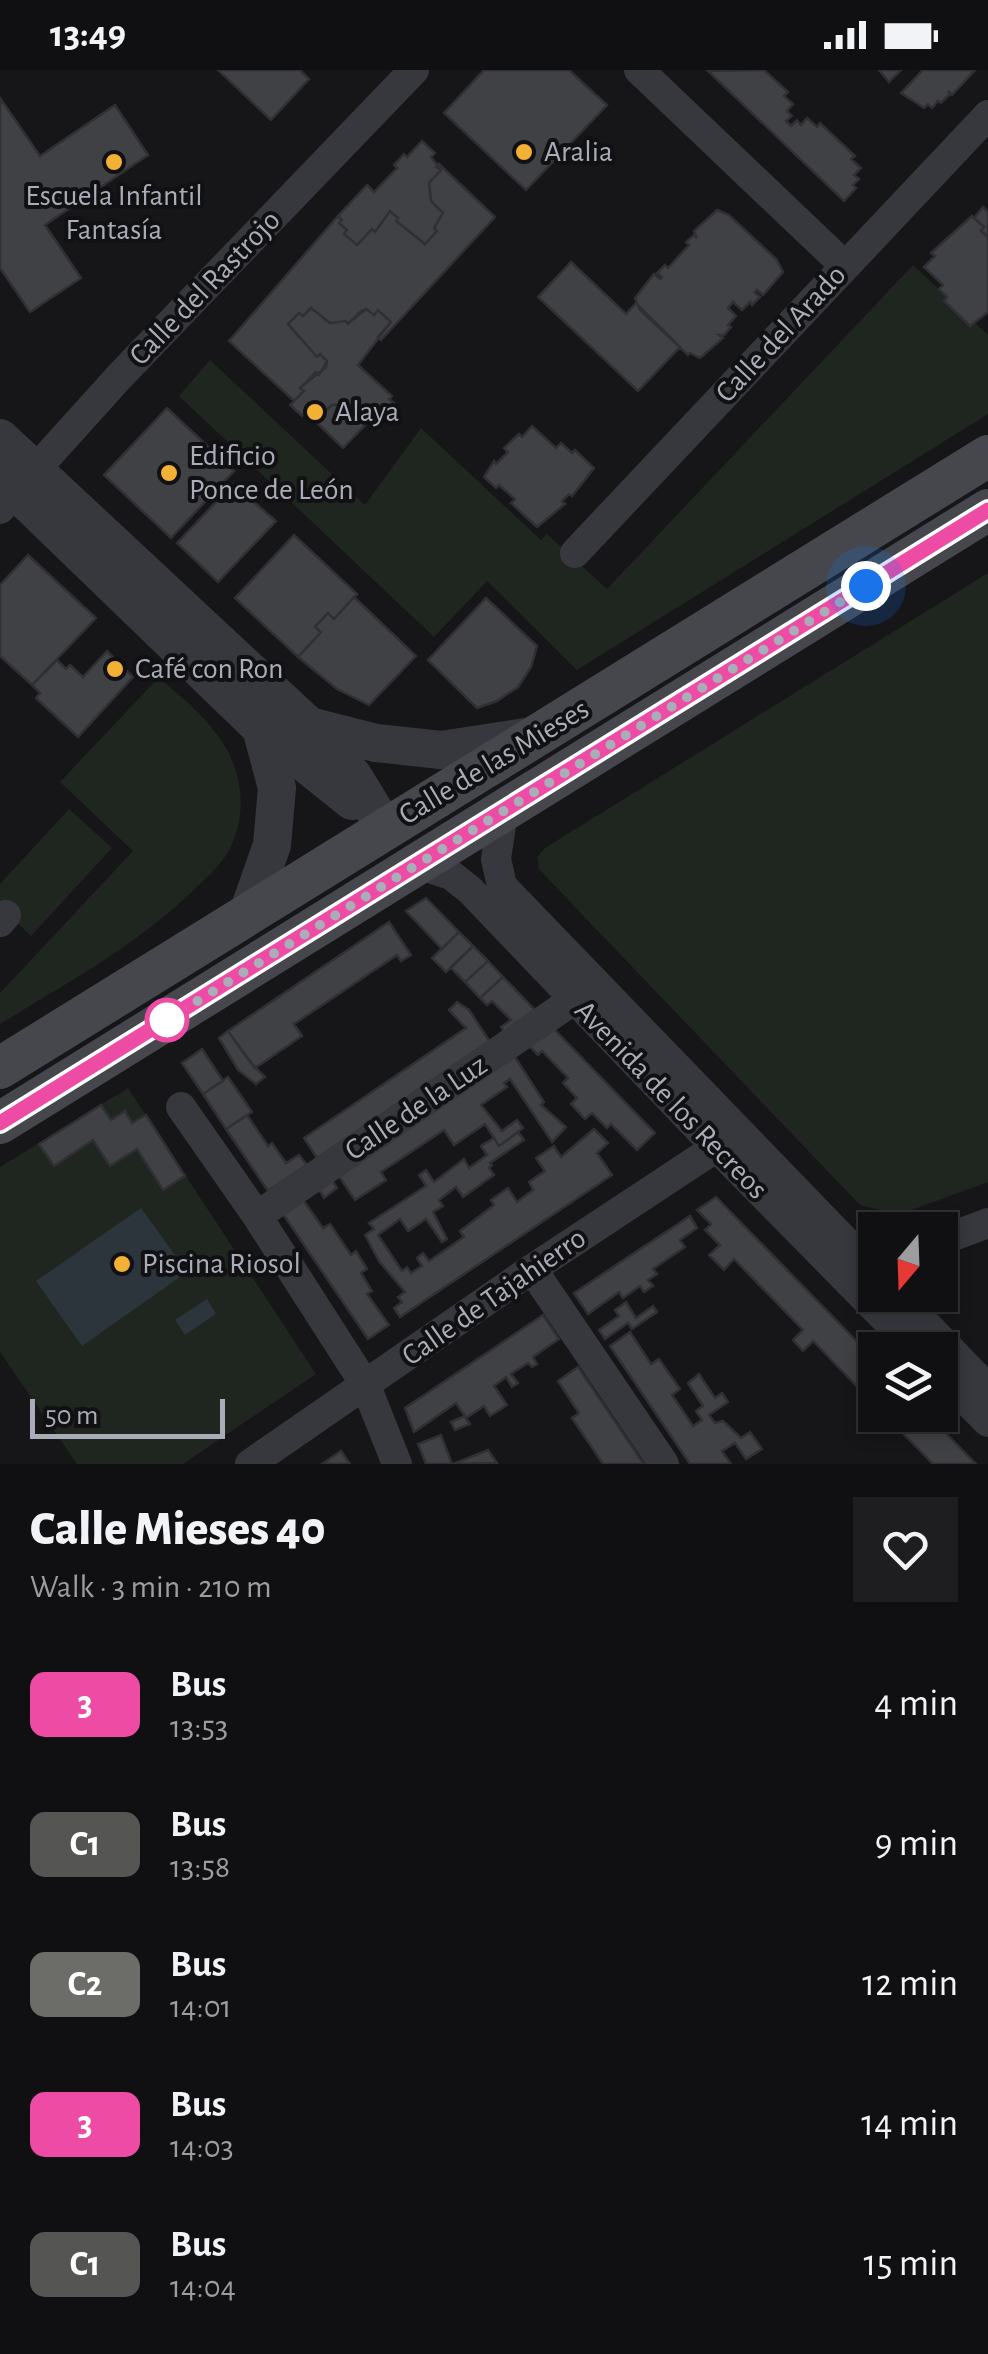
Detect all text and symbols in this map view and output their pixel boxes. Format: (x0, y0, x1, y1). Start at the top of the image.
text: 13:49 (50, 16, 126, 54)
place label: Aralia (544, 137, 613, 167)
marker: Aralia (513, 141, 535, 163)
marker: Escuela Infantil Fantasía (103, 151, 125, 173)
place label: Escuela Infantil Fantasía (25, 181, 203, 245)
street label: Calle del Rastrojo (124, 205, 286, 371)
street label: Calle del Arado (710, 260, 852, 408)
place label: Alaya (335, 397, 399, 427)
marker: Alaya (304, 401, 326, 423)
place label: Edificio Ponce de León (189, 441, 354, 505)
marker: Edificio Ponce de León (158, 462, 180, 484)
your location (841, 561, 891, 611)
place label: Café con Ron (135, 654, 283, 684)
marker: Café con Ron (104, 658, 126, 680)
street label: Calle de las Mieses (394, 694, 594, 830)
street label: Avenida de los Recreos (569, 995, 773, 1205)
unlabelled marker (146, 999, 188, 1041)
street label: Calle de la Luz (340, 1050, 492, 1166)
north arrow (858, 1212, 958, 1312)
map controls (858, 1212, 958, 1432)
street label: Calle de Tajahierro (397, 1223, 591, 1371)
place label: Piscina Riosol (142, 1249, 301, 1279)
marker: Piscina Riosol (111, 1253, 133, 1275)
button: layers (858, 1332, 958, 1432)
scale bar (30, 1394, 225, 1438)
text: 50 m (45, 1402, 99, 1430)
button: heart (853, 1497, 958, 1602)
text: Calle Mieses 40 (30, 1506, 326, 1554)
text: Walk · 3 min · 210 m (30, 1571, 272, 1603)
text: Bus (170, 1666, 226, 1704)
text: 4 min (874, 1685, 958, 1723)
text: 3 (77, 1687, 93, 1722)
text: 13:53 (170, 1711, 228, 1743)
text: Bus (170, 1806, 226, 1844)
text: 9 min (875, 1825, 958, 1863)
text: C1 (70, 1827, 100, 1862)
text: 13:58 (170, 1851, 230, 1883)
text: Bus (170, 1946, 226, 1984)
text: 12 min (862, 1965, 958, 2003)
text: C2 (68, 1967, 102, 2002)
text: 14:01 (170, 1991, 232, 2023)
text: Bus (170, 2086, 226, 2124)
text: 14 min (861, 2105, 958, 2143)
text: 3 (77, 2107, 93, 2142)
text: 14:03 (170, 2131, 234, 2163)
text: Bus (170, 2226, 226, 2264)
text: 15 min (864, 2245, 958, 2283)
text: C1 (70, 2247, 100, 2282)
text: 14:04 (170, 2271, 236, 2303)

